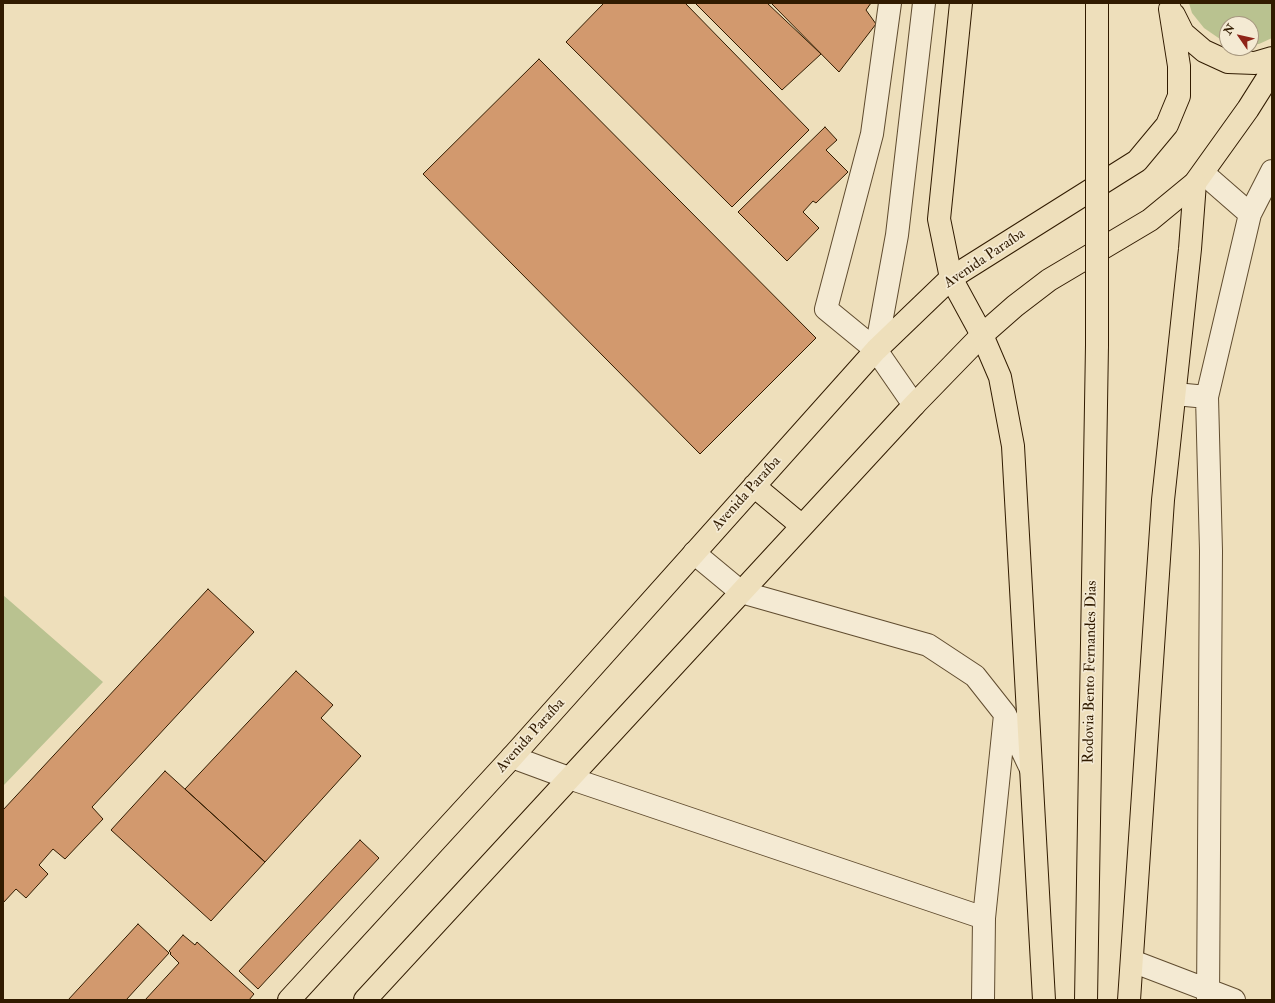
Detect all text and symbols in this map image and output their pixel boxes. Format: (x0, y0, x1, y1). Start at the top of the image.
north arrow (1219, 16, 1259, 56)
text: N (1221, 22, 1238, 37)
street label: Avenida Paraíba (941, 225, 1029, 293)
street label: Avenida Paraíba (709, 453, 785, 535)
street label: Rodovia Bento Fernandes Dias (1080, 580, 1102, 764)
street label: Avenida Paraíba (493, 695, 569, 777)

